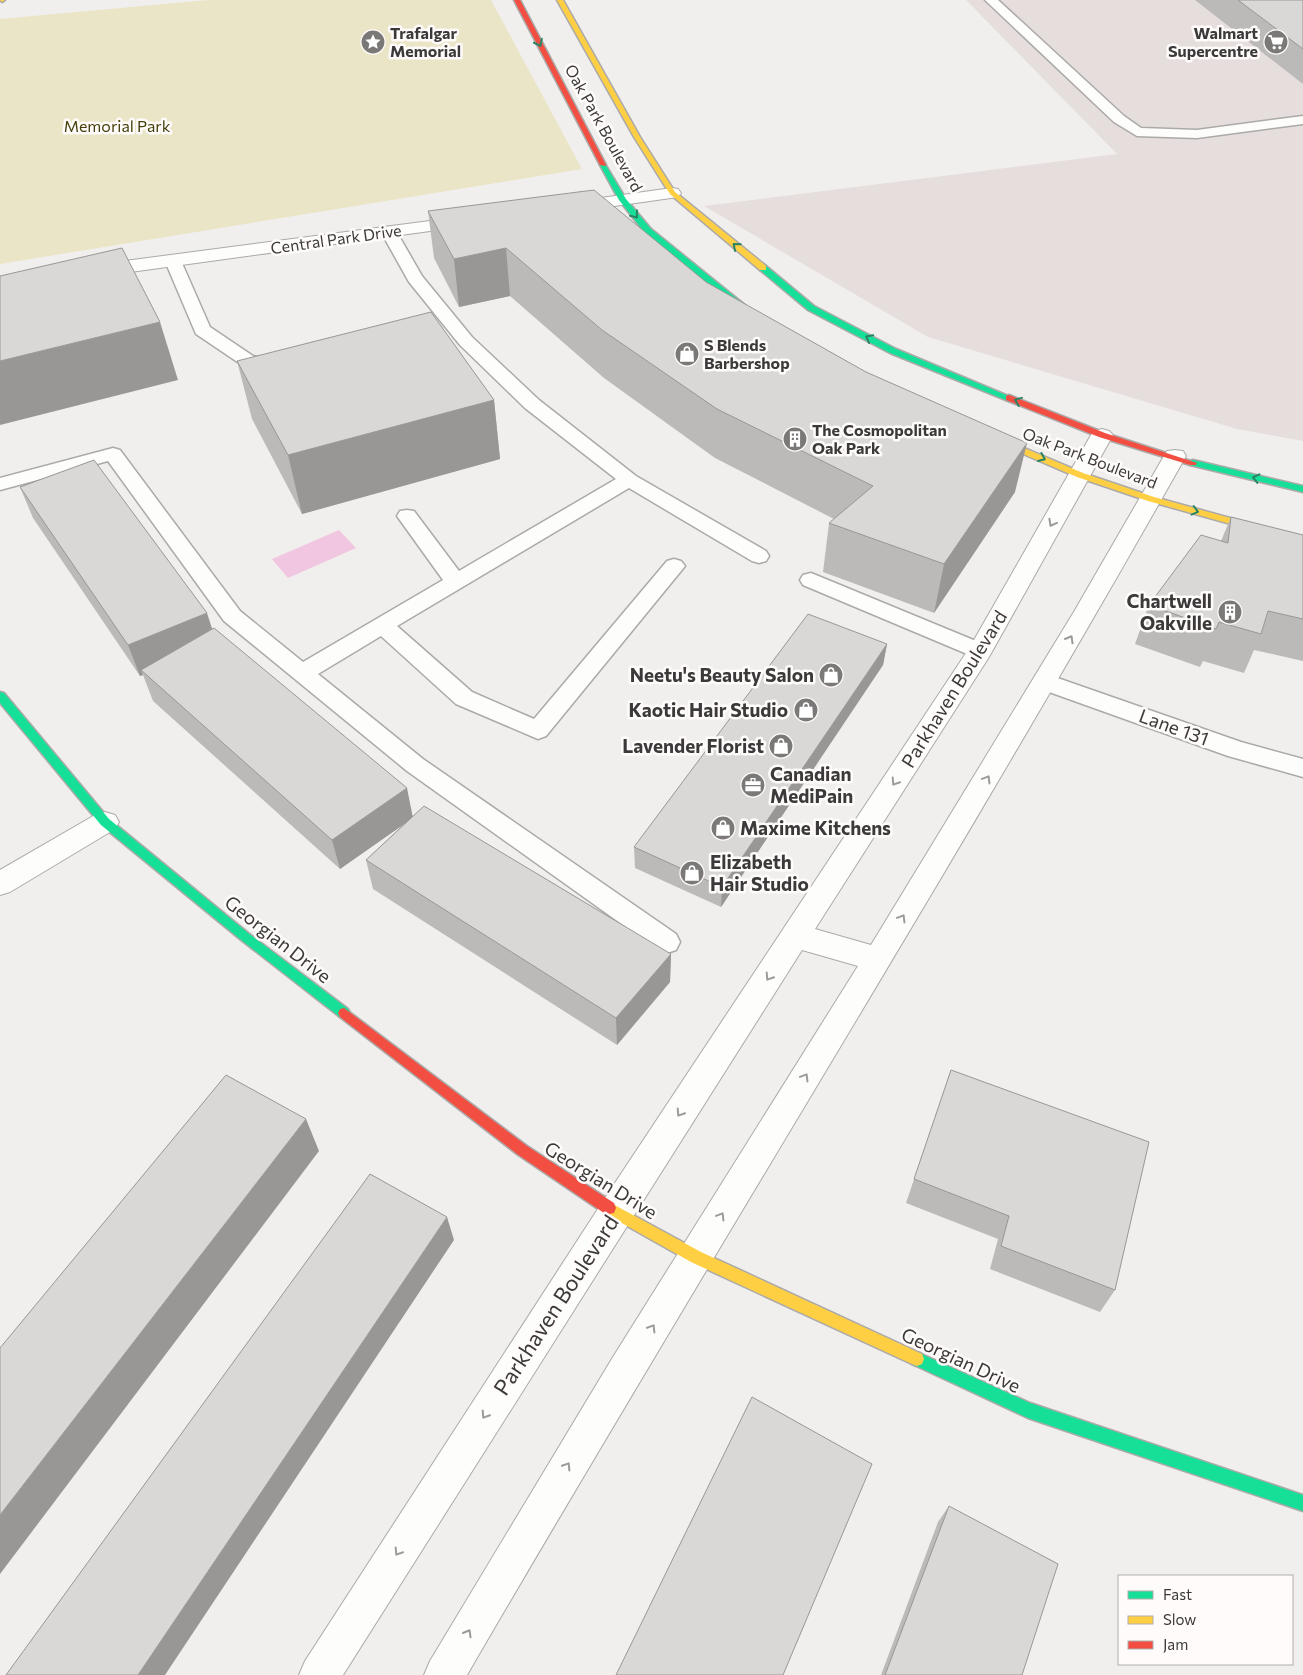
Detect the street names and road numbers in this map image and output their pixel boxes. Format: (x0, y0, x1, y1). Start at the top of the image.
street label: Oak Park Boulevard (562, 61, 647, 195)
street label: Central Park Drive (269, 220, 403, 257)
street label: Oak Park Boulevard (1020, 423, 1160, 492)
street label: Parkhaven Boulevard (896, 606, 1011, 772)
street label: Lane 131 (1136, 703, 1212, 750)
street label: Georgian Drive (221, 890, 336, 987)
street label: Georgian Drive (541, 1136, 662, 1223)
street label: Parkhaven Boulevard (487, 1210, 624, 1400)
street label: Georgian Drive (898, 1322, 1024, 1397)

